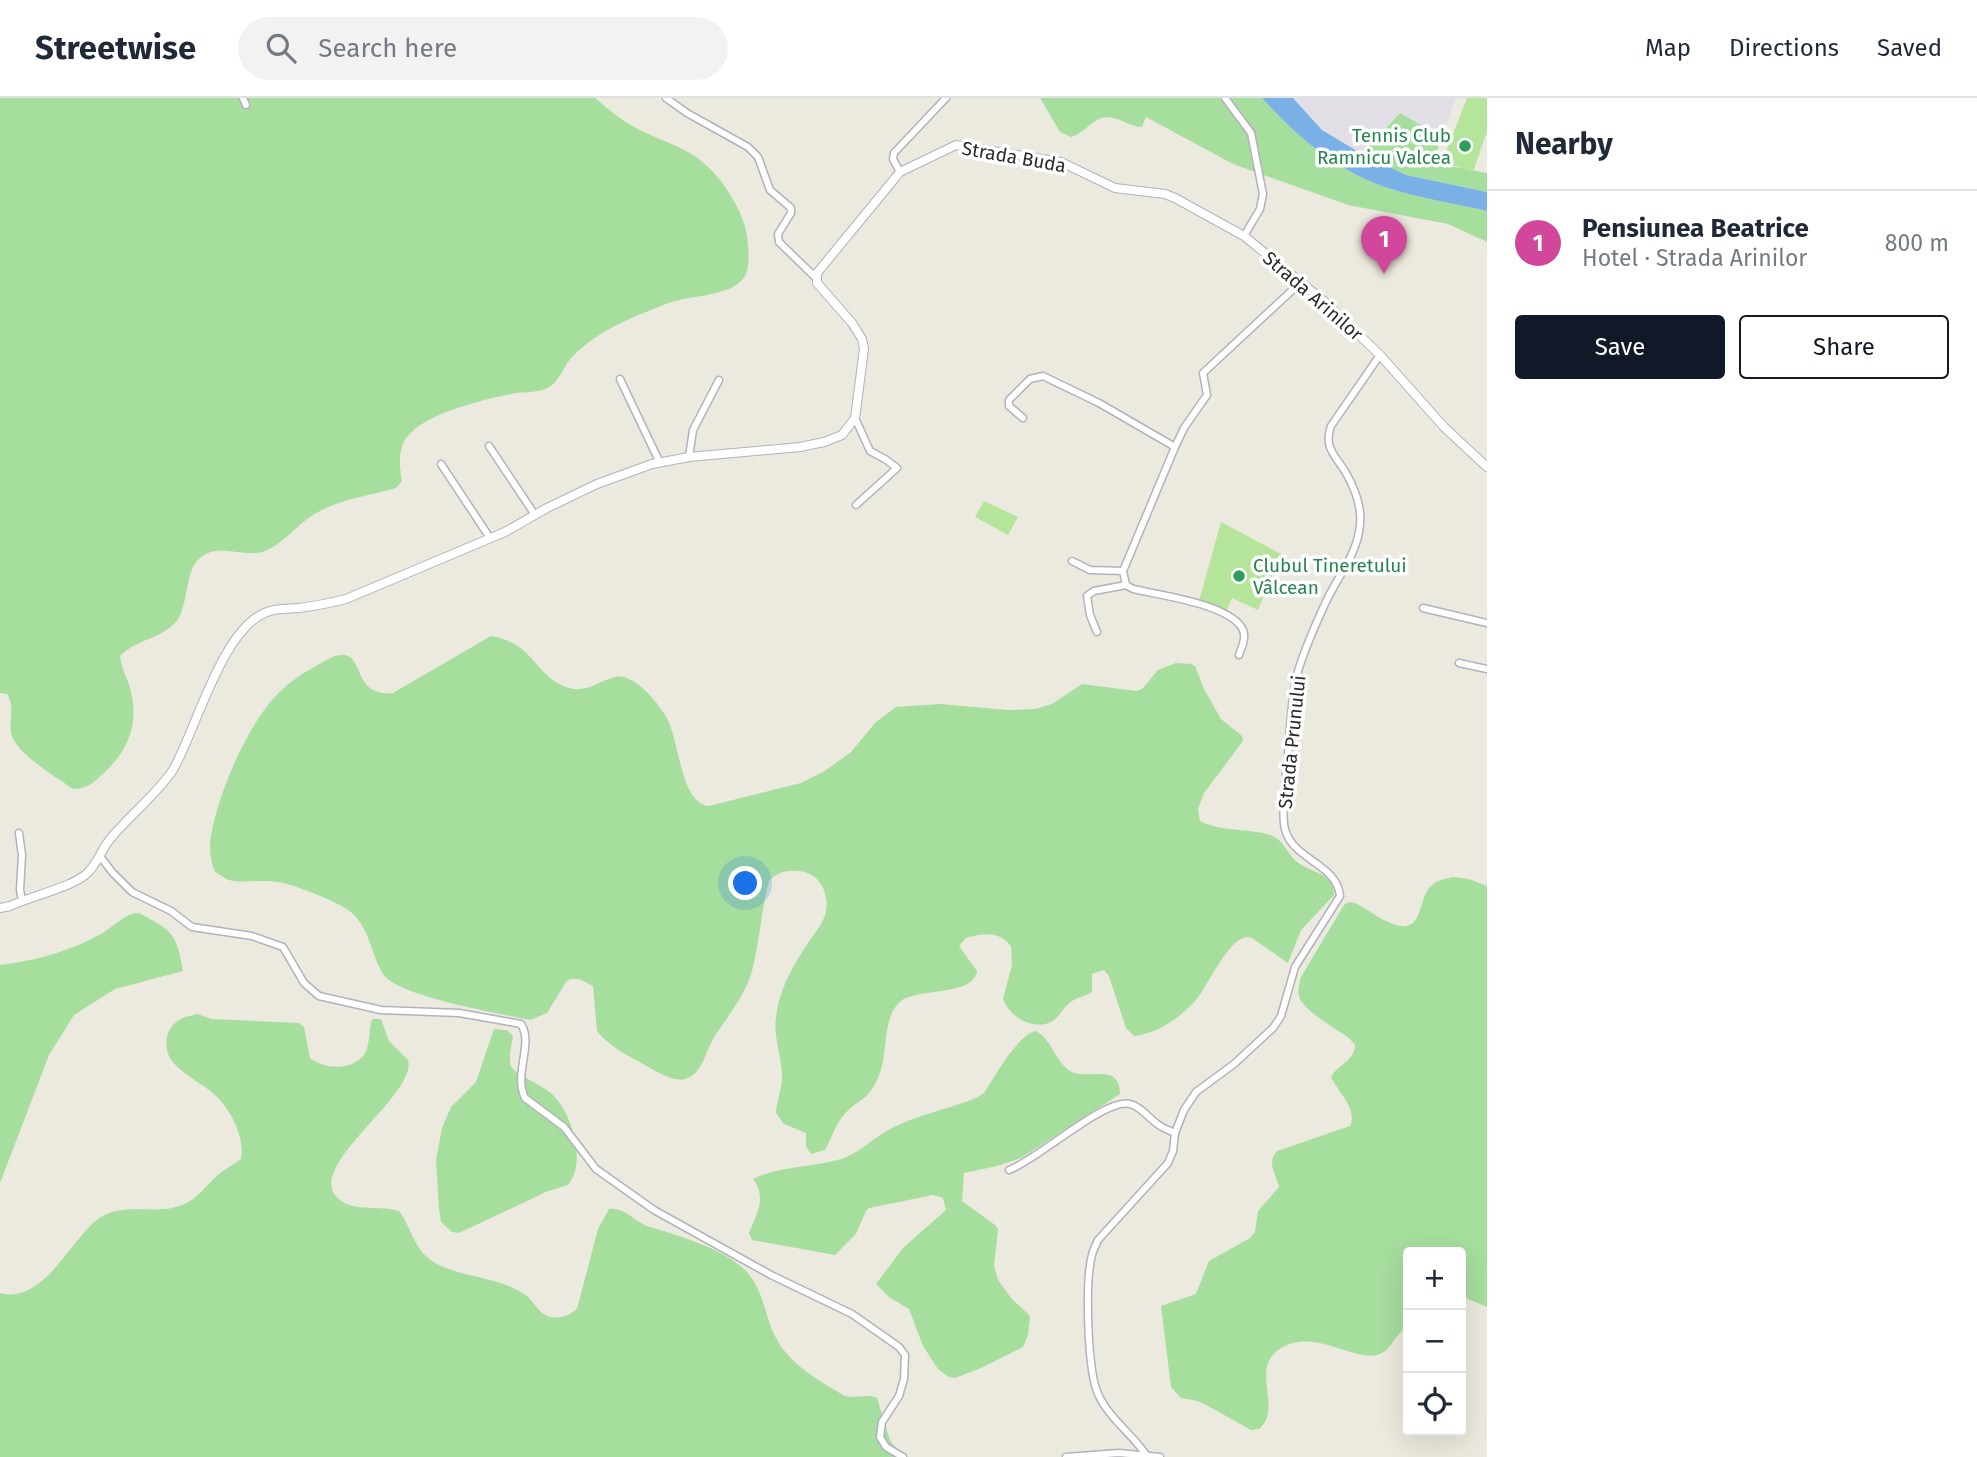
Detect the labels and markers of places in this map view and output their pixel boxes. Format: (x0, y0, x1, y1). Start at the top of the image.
place label: Tennis Club Ramnicu Valcea (1317, 124, 1451, 169)
marker: Tennis Club Ramnicu Valcea (1457, 138, 1473, 154)
pin: 1 (1361, 216, 1407, 274)
place label: Clubul Tineretului Vâlcean (1253, 554, 1407, 599)
marker: Clubul Tineretului Vâlcean (1231, 568, 1247, 584)

